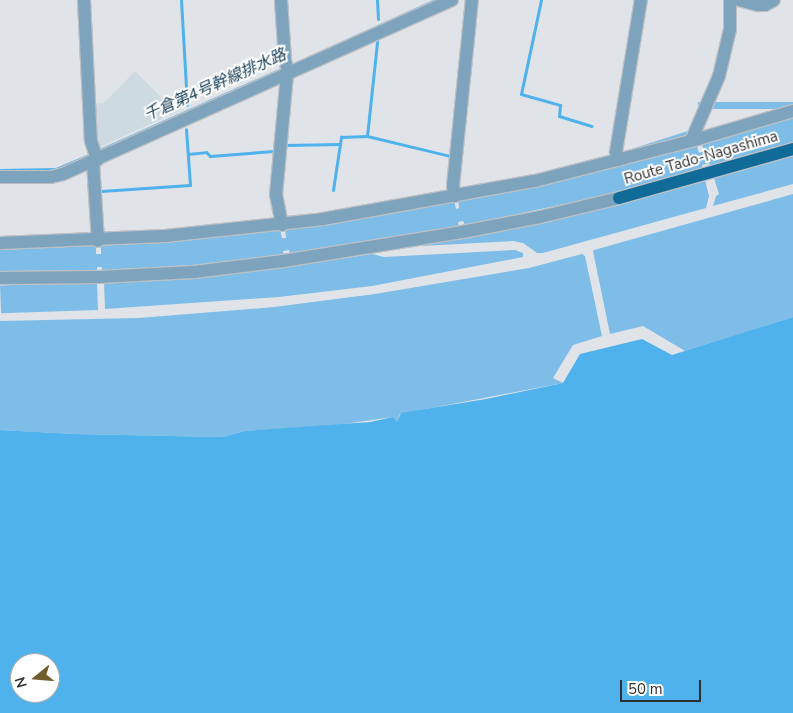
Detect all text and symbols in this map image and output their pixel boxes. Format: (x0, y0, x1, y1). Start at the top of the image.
water label: 千倉第4号幹線排水路 (141, 45, 289, 125)
street label: Route Tado-Nagashima (622, 127, 780, 189)
north arrow (10, 653, 60, 703)
scale bar (623, 670, 704, 702)
text: N (11, 674, 32, 690)
text: 50 m (628, 679, 663, 699)

